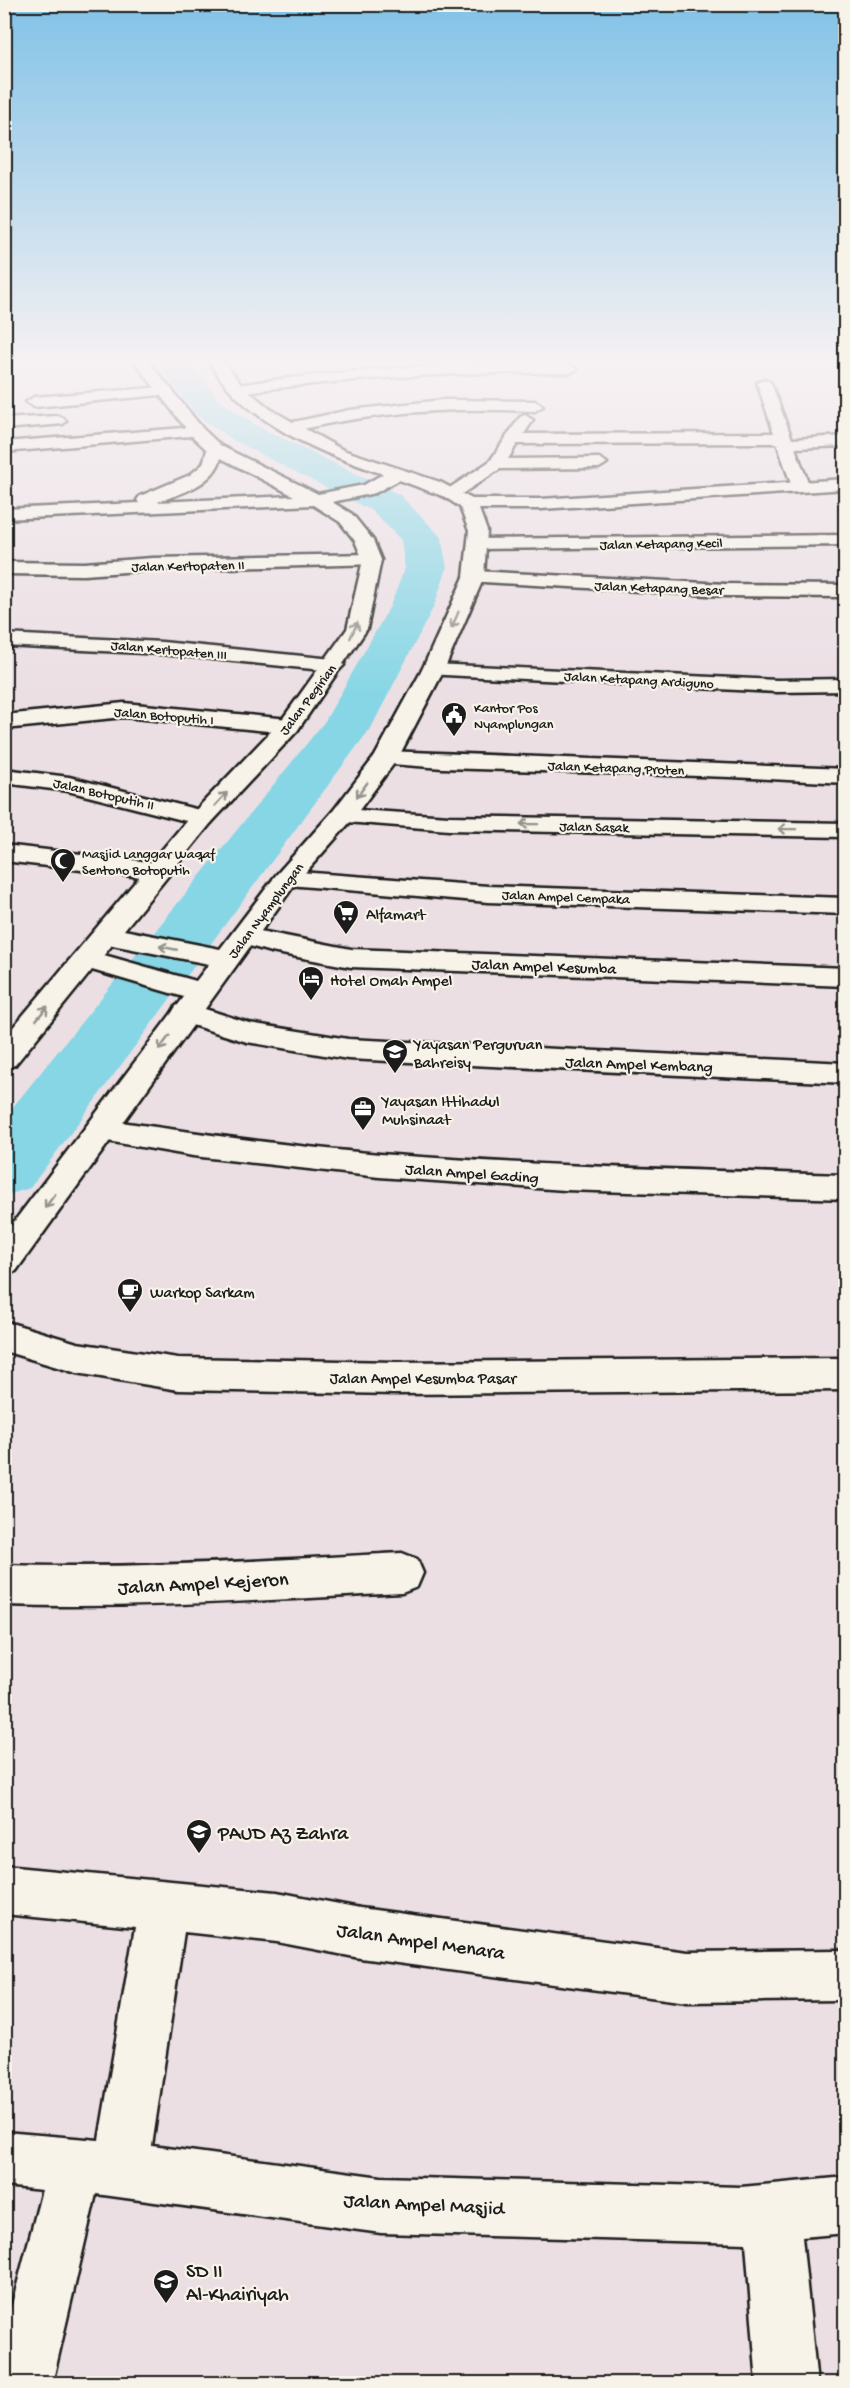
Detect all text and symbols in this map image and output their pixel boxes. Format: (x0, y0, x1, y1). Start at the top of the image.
street label: Jalan Ketapang Kecil (599, 536, 723, 555)
street label: Jalan Kertopaten II (131, 558, 245, 577)
street label: Jalan Ketapang Besar (594, 579, 725, 600)
one-way arrow (449, 610, 460, 629)
one-way arrow (349, 622, 361, 640)
street label: Jalan Kertopaten III (110, 638, 228, 665)
street label: Jalan Pegirian (277, 661, 341, 739)
street label: Jalan Ketapang Ardiguno (564, 669, 714, 694)
public building icon: Kantor Pos Nyamplungan (439, 700, 469, 738)
place label: Kantor Pos Nyamplungan (474, 701, 554, 734)
street label: Jalan Botoputih I (113, 705, 214, 730)
street label: Jalan Ketapang Proten (547, 759, 685, 780)
street label: Jalan Botoputih II (51, 776, 156, 815)
one-way arrow (355, 782, 368, 798)
one-way arrow (213, 791, 228, 806)
one-way arrow (520, 819, 540, 830)
street label: Jalan Sasak (559, 819, 631, 838)
one-way arrow (778, 823, 798, 835)
mosque icon: Masjid Langgar Waqaf Sentono Botoputih (48, 846, 78, 884)
place label: Masjid Langgar Waqaf Sentono Botoputih (82, 847, 217, 880)
street label: Jalan Nyamplungan (226, 860, 309, 963)
street label: Jalan Ampel Cempaka (502, 888, 631, 909)
supermarket icon: Alfamart (331, 898, 361, 936)
place label: Alfamart (366, 907, 427, 926)
one-way arrow (159, 942, 179, 953)
street label: Jalan Ampel Kesumba (471, 956, 618, 981)
hotel icon: Hotel Omah Ampel (296, 964, 326, 1002)
place label: Hotel Omah Ampel (330, 973, 452, 992)
one-way arrow (35, 1005, 48, 1021)
one-way arrow (158, 1034, 170, 1050)
school or university icon: Yayasan Perguruan Bahreisy (380, 1037, 410, 1075)
place label: Yayasan Perguruan Bahreisy (412, 1037, 543, 1074)
street label: Jalan Ampel Kembang (565, 1054, 713, 1079)
office icon: Yayasan Ittihadul Muhsinaat (348, 1094, 378, 1132)
place label: Yayasan Ittihadul Muhsinaat (380, 1094, 499, 1131)
street label: Jalan Ampel Gading (404, 1161, 539, 1190)
one-way arrow (43, 1192, 56, 1208)
cafe icon: Warkop Sarkam (115, 1276, 145, 1314)
place label: Warkop Sarkam (150, 1285, 255, 1304)
street label: Jalan Ampel Kesumba Pasar (330, 1371, 518, 1390)
street label: Jalan Ampel Kejeron (117, 1570, 290, 1601)
school or university icon: PAUD Az Zahra (184, 1817, 214, 1855)
place label: PAUD Az Zahra (217, 1824, 349, 1847)
street label: Jalan Ampel Menara (335, 1920, 507, 1967)
street label: Jalan Ampel Masjid (343, 2191, 507, 2222)
place label: SD II Al-Khairiyah (186, 2262, 289, 2308)
school or university icon: SD II Al-Khairiyah (151, 2267, 181, 2305)

